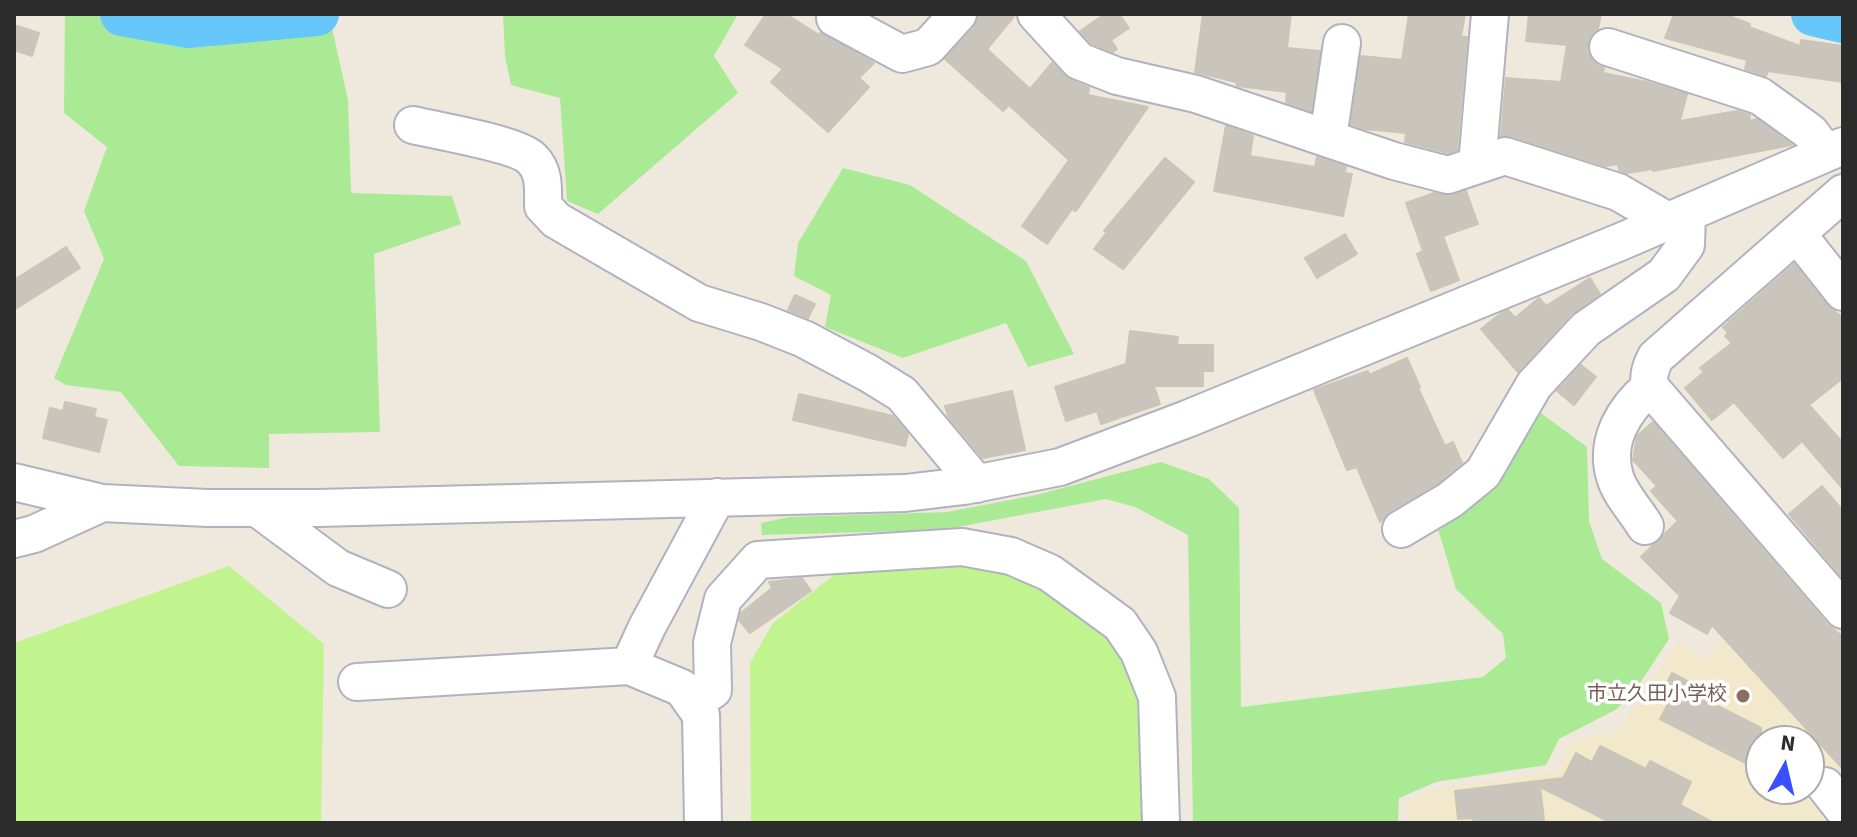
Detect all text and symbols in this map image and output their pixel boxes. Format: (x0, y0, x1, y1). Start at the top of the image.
place label: 市立久田小学校 (1587, 684, 1727, 708)
marker: 市立久田小学校 (1734, 687, 1752, 705)
north arrow (1745, 725, 1825, 805)
text: N (1779, 726, 1798, 760)

